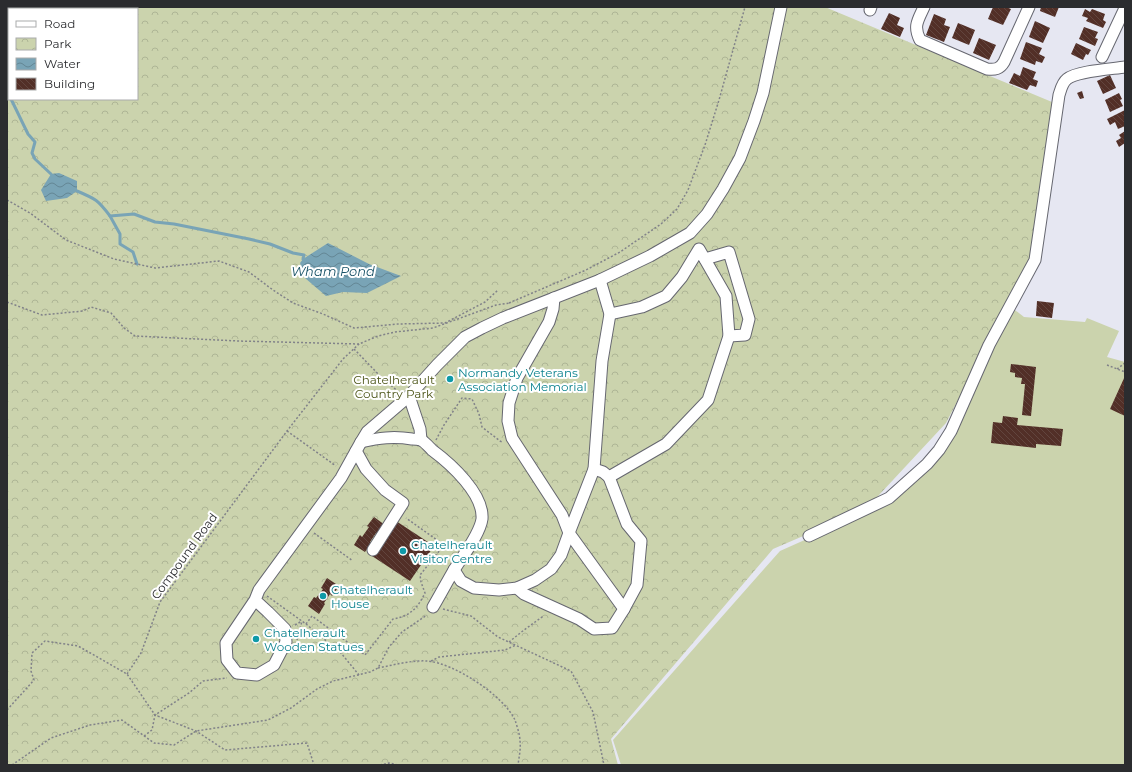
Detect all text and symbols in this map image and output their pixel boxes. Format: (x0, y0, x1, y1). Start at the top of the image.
legend (8, 8, 138, 100)
text: Road (44, 16, 75, 31)
text: Park (44, 36, 72, 51)
text: Water (44, 56, 81, 71)
text: Building (44, 76, 95, 91)
water label: Wham Pond (291, 263, 375, 279)
place label: Normandy Veterans Association Memorial (458, 365, 587, 394)
park label: Chatelherault Country Park (353, 372, 435, 401)
marker: Normandy Veterans Association Memorial (445, 374, 455, 384)
street label: Compound Road (148, 510, 220, 602)
place label: Chatelherault Visitor Centre (411, 537, 493, 566)
marker: Chatelherault Visitor Centre (398, 546, 408, 556)
place label: Chatelherault House (331, 582, 413, 611)
marker: Chatelherault House (318, 591, 328, 601)
place label: Chatelherault Wooden Statues (264, 625, 364, 654)
marker: Chatelherault Wooden Statues (251, 634, 261, 644)

